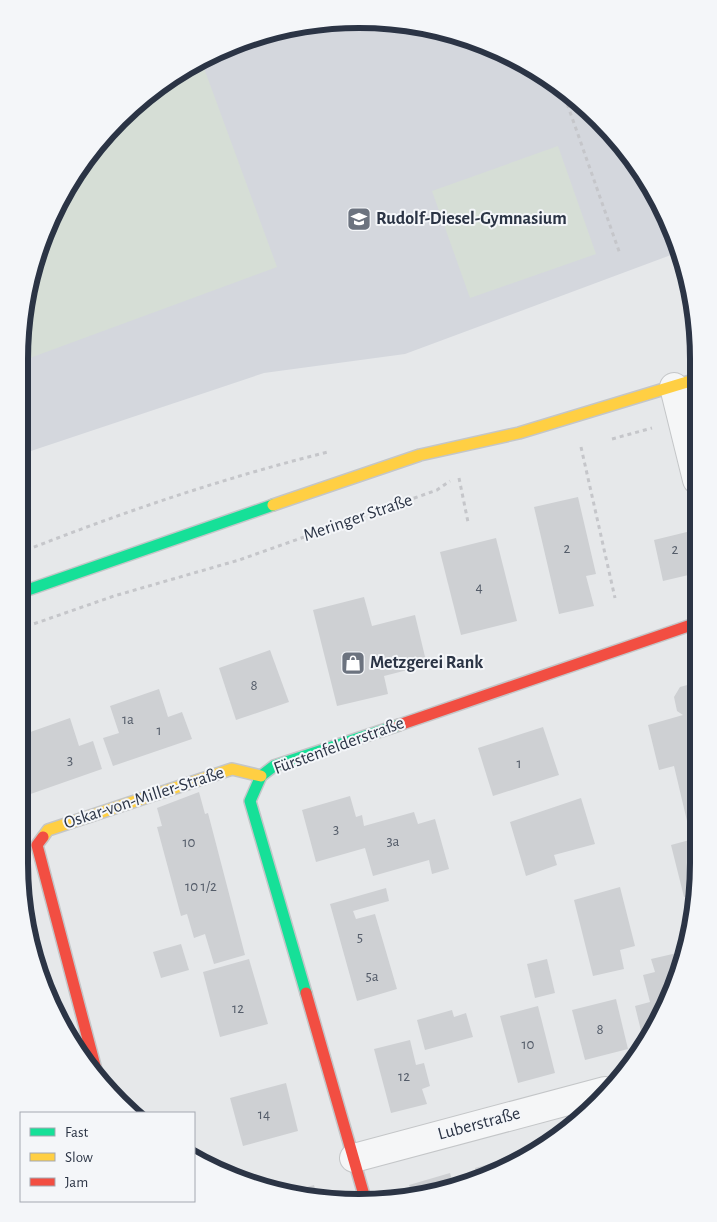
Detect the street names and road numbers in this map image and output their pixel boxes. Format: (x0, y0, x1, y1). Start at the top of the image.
street label: Meringer Straße (301, 491, 415, 545)
street label: Fürstenfelderstraße (271, 714, 407, 778)
street label: Oskar-von-Miller-Straße (62, 764, 226, 832)
street label: Luberstraße (436, 1104, 522, 1144)

